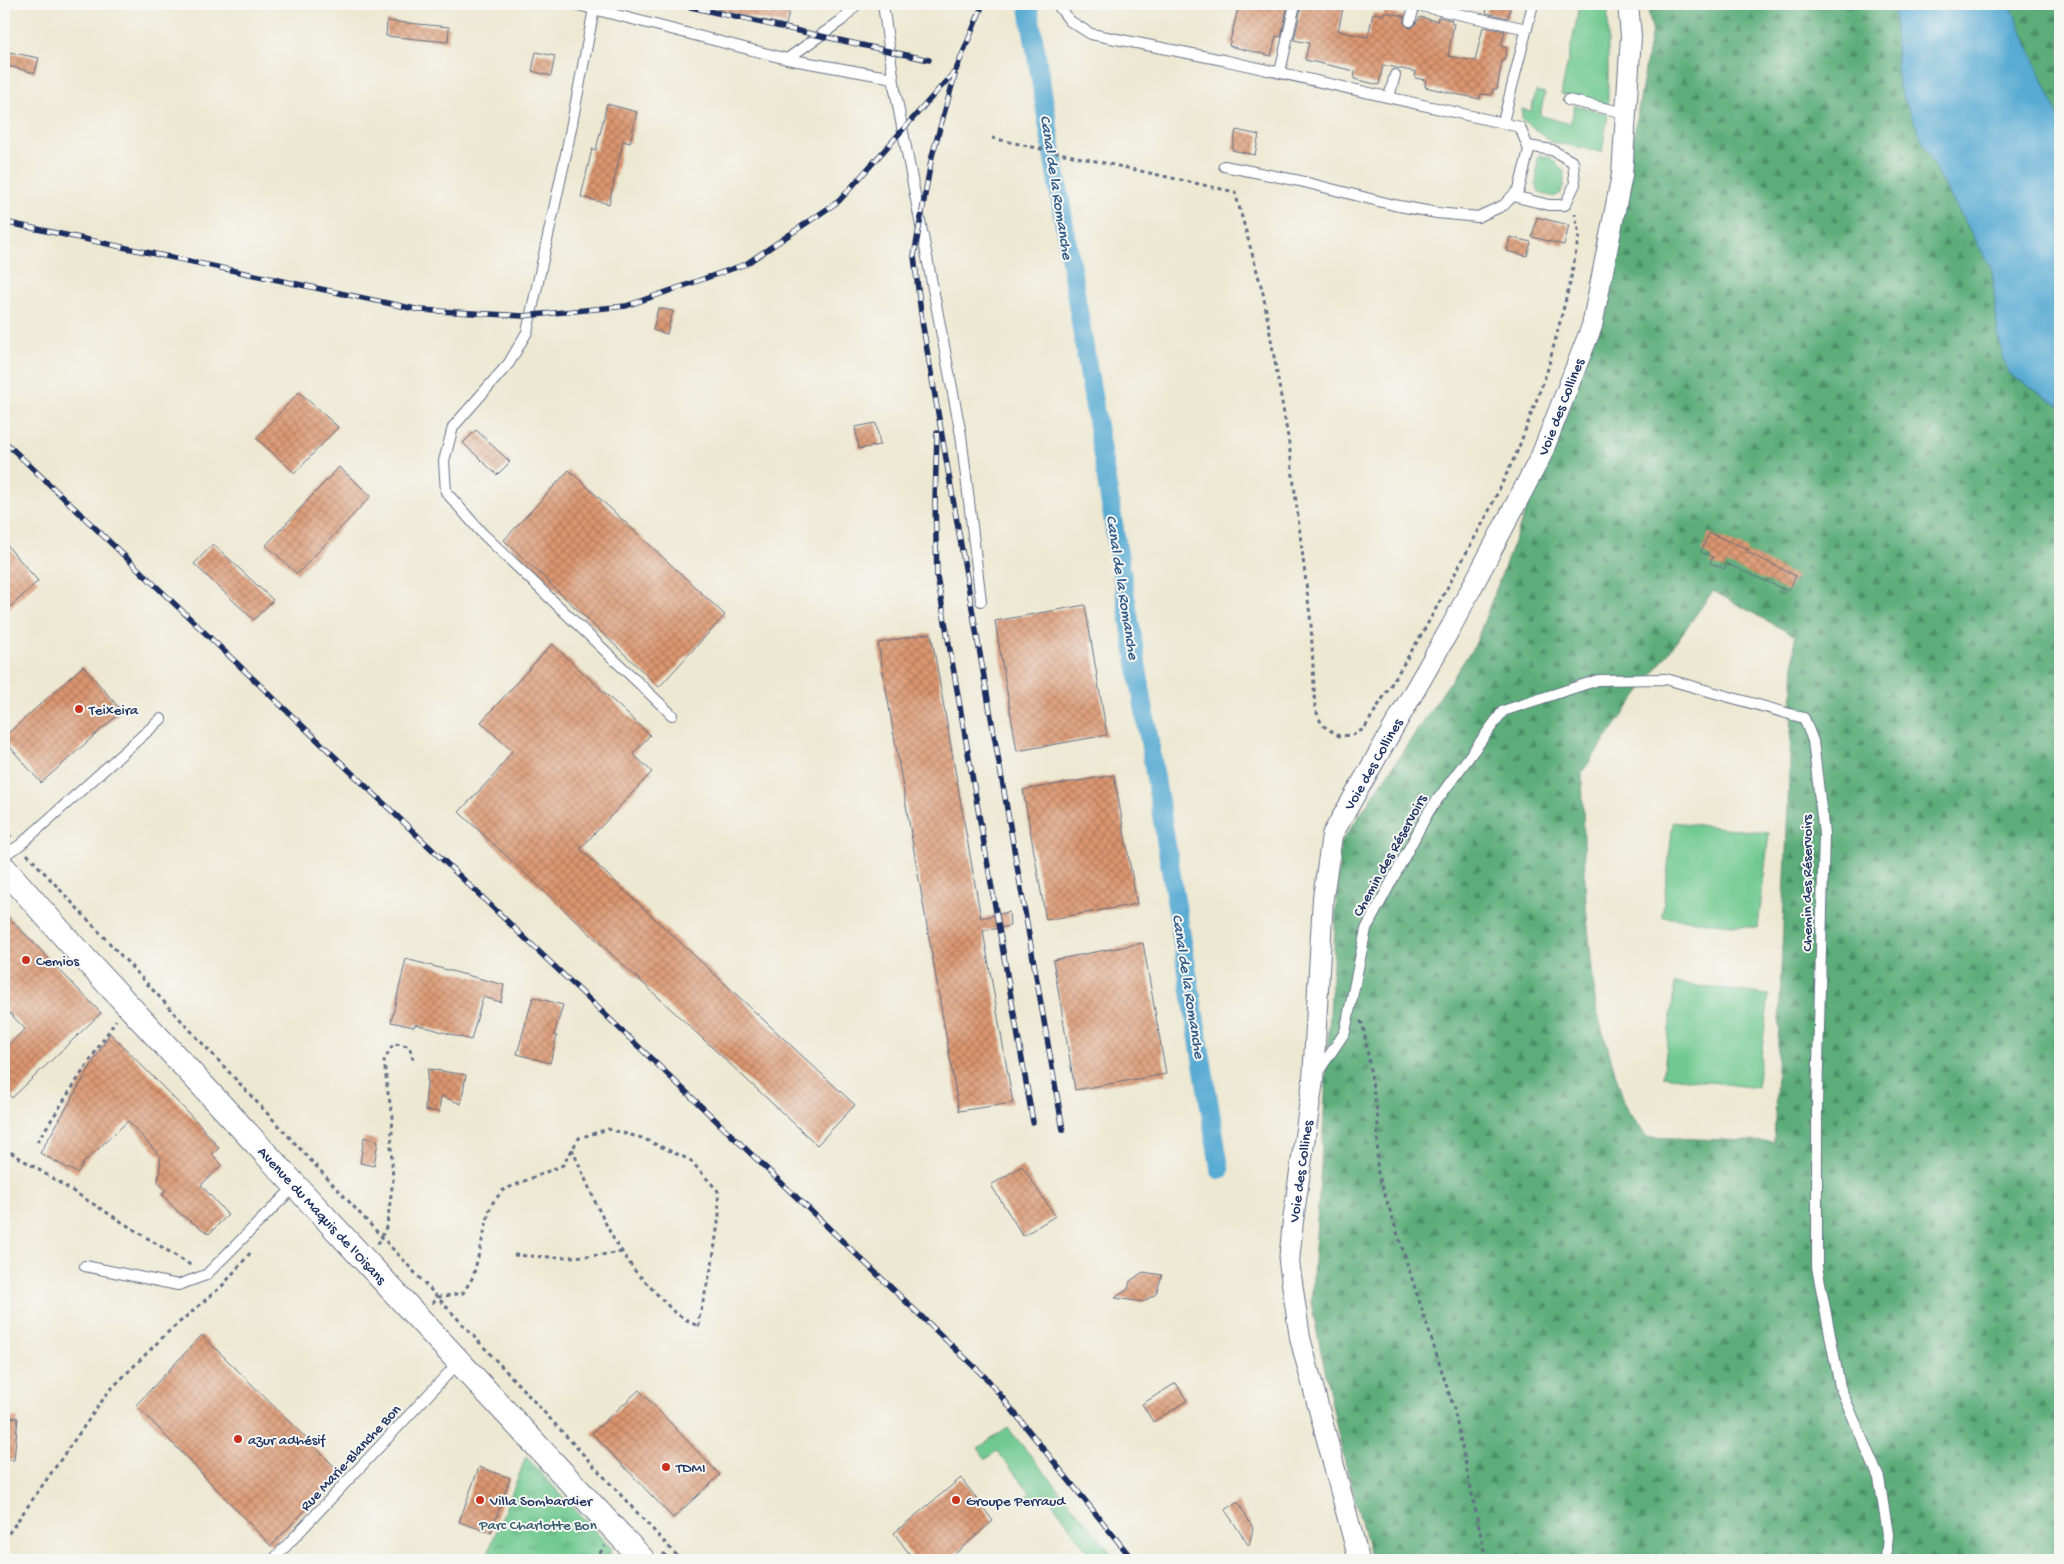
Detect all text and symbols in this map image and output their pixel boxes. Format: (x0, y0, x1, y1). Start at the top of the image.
water label: Canal de la Romanche (1034, 114, 1075, 262)
street label: Voie des Collines (1535, 356, 1590, 459)
water label: Canal de la Romanche (1100, 514, 1141, 662)
place label: Teixeira (88, 702, 139, 720)
marker: Teixeira (73, 703, 85, 715)
street label: Voie des Collines (1341, 715, 1408, 815)
street label: Chemin des Réservoirs (1350, 791, 1432, 920)
street label: Chemin des Réservoirs (1799, 814, 1817, 951)
water label: Canal de la Romanche (1166, 913, 1207, 1061)
place label: Cemios (36, 953, 80, 971)
marker: Cemios (20, 954, 32, 966)
street label: Voie des Collines (1286, 1119, 1318, 1225)
street label: Avenue du Maquis de l'Oisans (253, 1144, 390, 1289)
street label: Rue Marie-Blanche Bon (297, 1401, 406, 1515)
place label: azur adhésif (248, 1432, 327, 1450)
marker: azur adhésif (232, 1433, 244, 1445)
place label: TDMI (675, 1460, 706, 1478)
marker: TDMI (660, 1461, 672, 1473)
place label: Villa Sombardier (489, 1493, 594, 1511)
place label: Groupe Perraud (966, 1493, 1066, 1511)
marker: Villa Sombardier (474, 1494, 486, 1506)
marker: Groupe Perraud (950, 1494, 962, 1506)
park label: Parc Charlotte Bon (478, 1517, 597, 1535)

